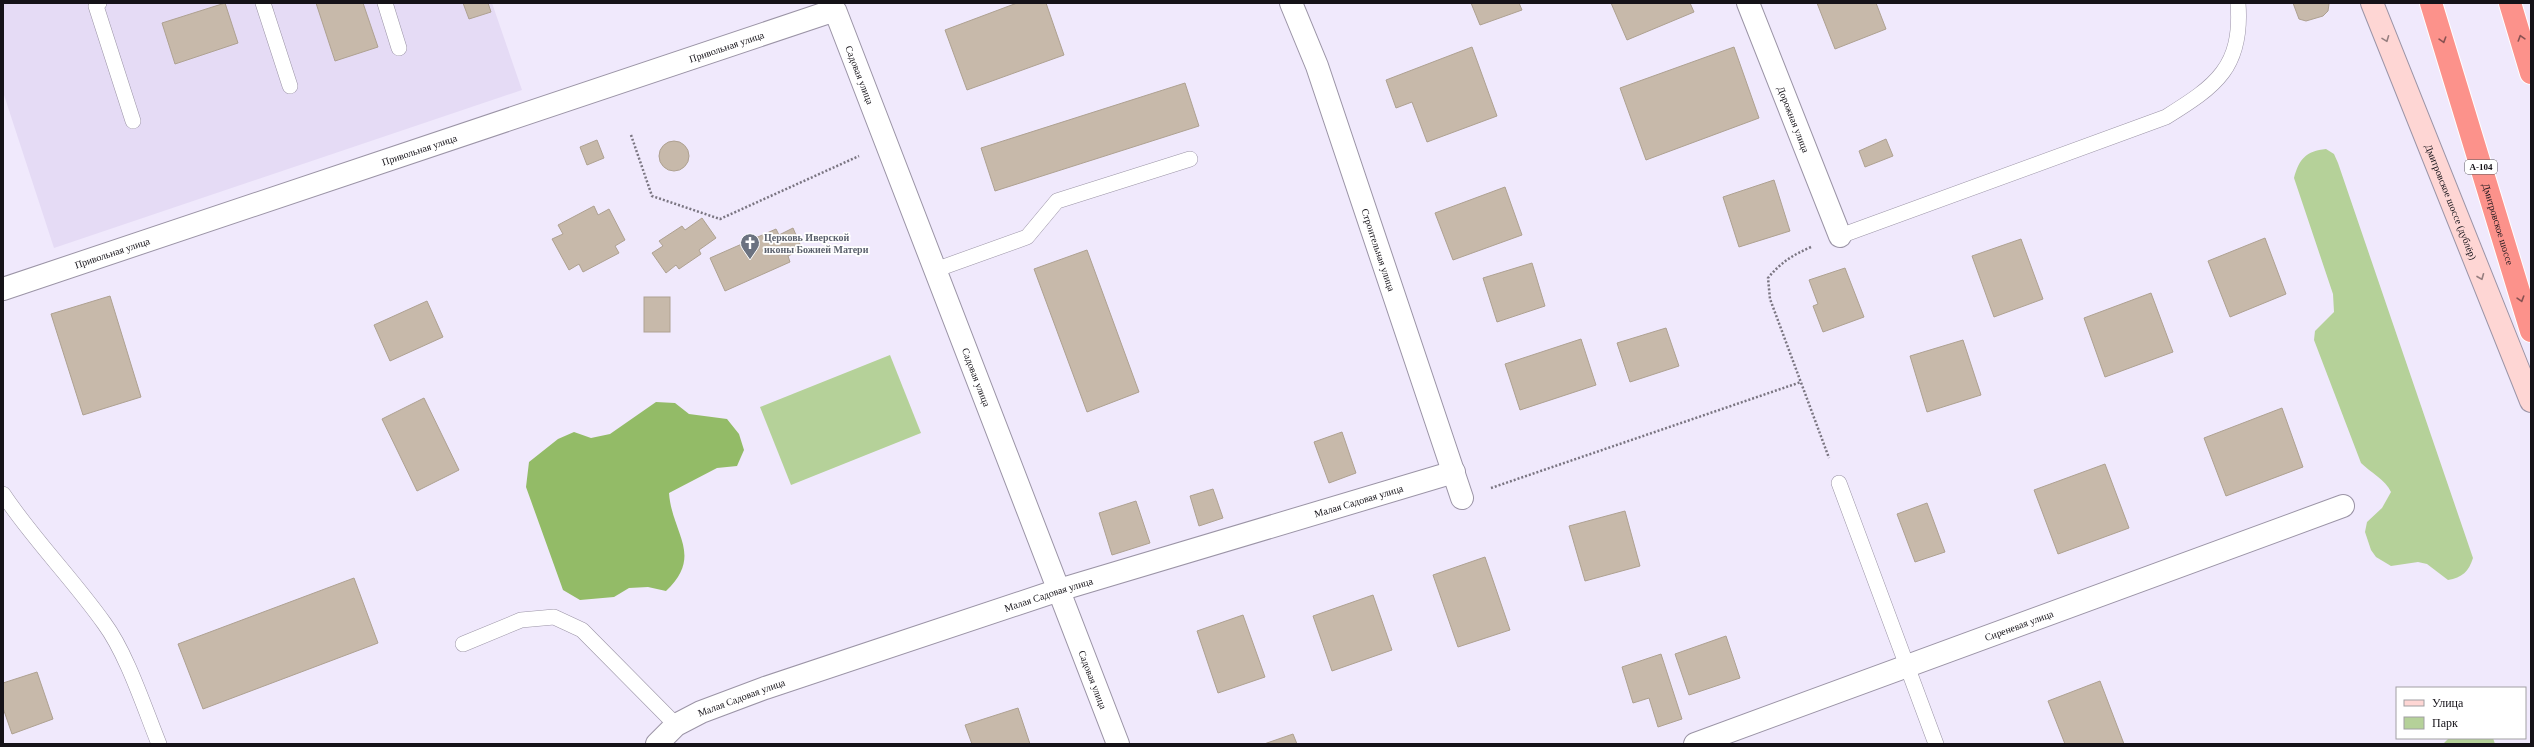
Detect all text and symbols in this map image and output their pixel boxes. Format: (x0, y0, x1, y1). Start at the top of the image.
street label: Привольная улица (688, 29, 766, 65)
one-way arrow (2517, 35, 2526, 42)
one-way arrow (2382, 36, 2390, 43)
one-way arrow (2438, 37, 2447, 44)
street label: Садовая улица (843, 44, 876, 106)
street label: Дорожная улица (1775, 85, 1812, 155)
street label: Привольная улица (380, 132, 459, 168)
street label: Дмитровское шоссе (дублёр) (2423, 143, 2479, 262)
road number: А-104 (2465, 160, 2497, 174)
street label: Дмитровское шоссе (2480, 182, 2516, 267)
street label: Строительная улица (1359, 207, 1397, 293)
church icon: Церковь Иверской иконы Божией Матери (739, 232, 761, 260)
place label: Церковь Иверской иконы Божией Матери (764, 232, 869, 255)
street label: Привольная улица (73, 235, 152, 271)
one-way arrow (2476, 273, 2484, 281)
one-way arrow (2516, 295, 2525, 302)
street label: Садовая улица (960, 346, 993, 409)
street label: Малая Садовая улица (1313, 482, 1405, 519)
street label: Малая Садовая улица (1003, 575, 1095, 614)
street label: Сиреневая улица (1983, 608, 2055, 643)
street label: Садовая улица (1076, 649, 1109, 711)
street label: Малая Садовая улица (696, 677, 787, 719)
legend (2396, 687, 2526, 739)
text: Улица (2432, 696, 2464, 710)
text: Парк (2432, 716, 2458, 730)

